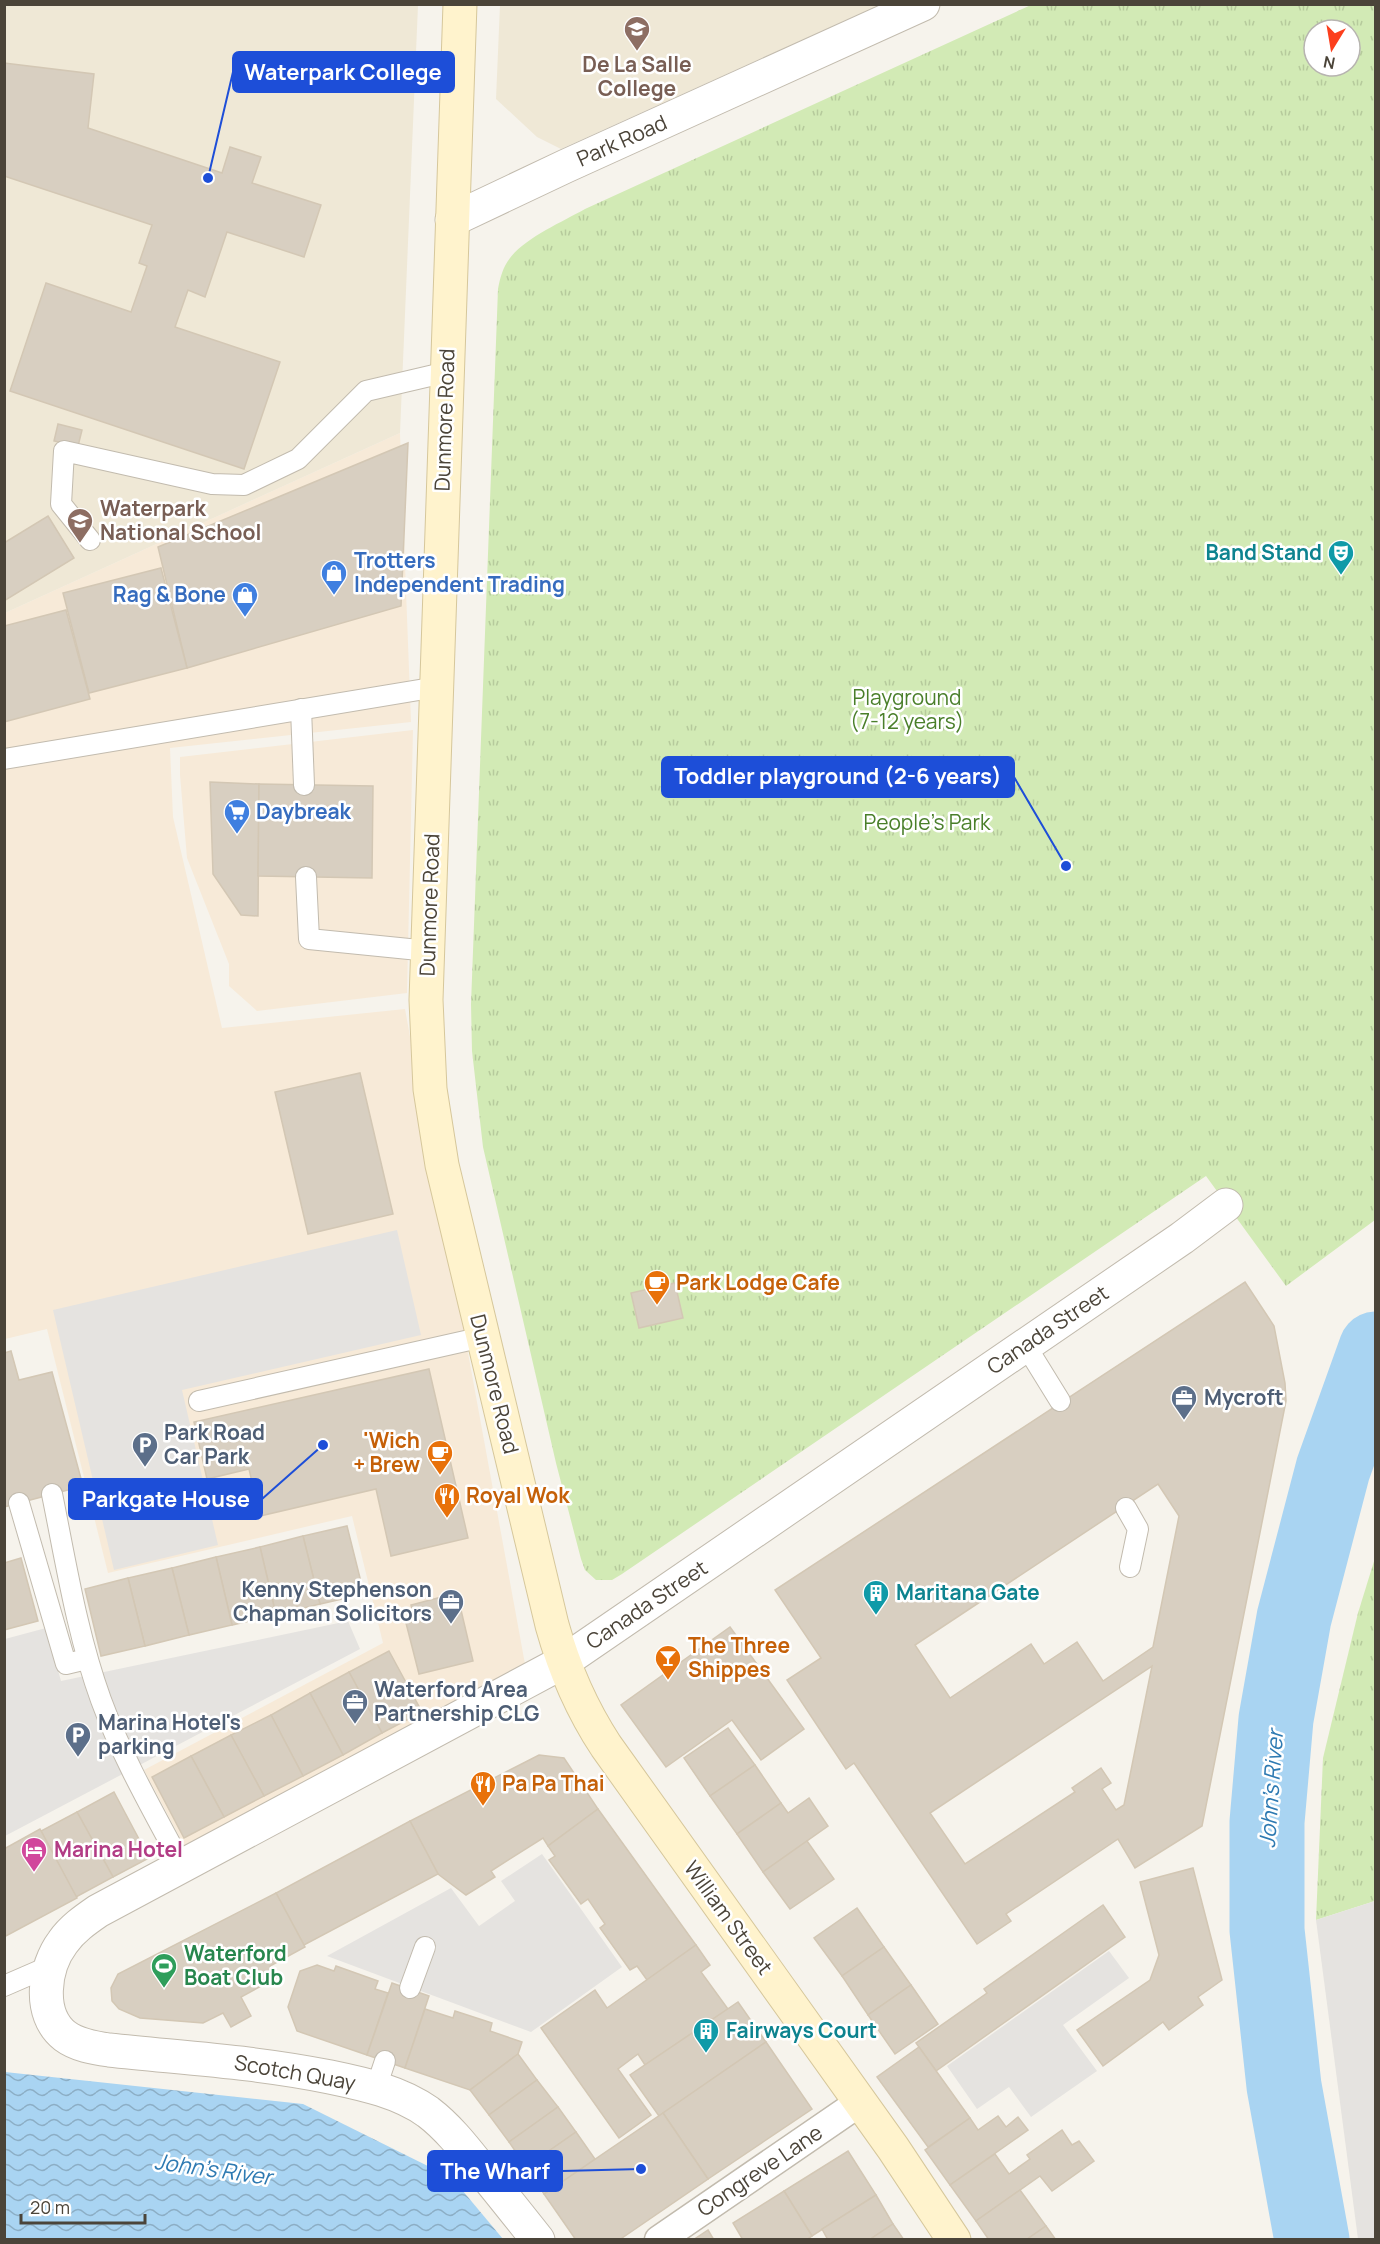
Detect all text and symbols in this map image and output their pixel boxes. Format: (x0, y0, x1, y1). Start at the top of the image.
school or university icon: De La Salle College (622, 14, 652, 52)
north arrow (1302, 18, 1362, 78)
place label: De La Salle College (582, 50, 692, 102)
text: N (1321, 51, 1337, 75)
callout: Waterpark College (233, 52, 454, 92)
text: Waterpark College (244, 57, 442, 87)
street label: Park Road (572, 108, 671, 172)
street label: Dunmore Road (428, 348, 460, 492)
place label: Waterpark National School (100, 494, 261, 546)
school or university icon: Waterpark National School (65, 506, 95, 544)
place label: Band Stand (1206, 538, 1322, 566)
theatre icon: Band Stand (1326, 538, 1356, 576)
place label: Trotters Independent Trading (354, 546, 565, 598)
shop icon: Trotters Independent Trading (319, 558, 349, 596)
place label: Rag & Bone (113, 580, 226, 608)
shop icon: Rag & Bone (230, 580, 260, 618)
park label: Playground (7-12 years) (850, 683, 964, 735)
callout: Toddler playground (2-6 years) (662, 757, 1014, 797)
text: Toddler playground (2-6 years) (674, 761, 1002, 791)
supermarket icon: Daybreak (222, 797, 252, 835)
place label: Daybreak (256, 797, 352, 825)
park label: People's Park (864, 808, 991, 836)
street label: Dunmore Road (413, 833, 445, 977)
cafe icon: Park Lodge Cafe (642, 1268, 672, 1306)
place label: Park Lodge Cafe (676, 1268, 840, 1296)
street label: Canada Street (981, 1278, 1114, 1380)
street label: Dunmore Road (464, 1311, 526, 1456)
office icon: Mycroft (1169, 1383, 1199, 1421)
place label: Mycroft (1204, 1383, 1284, 1411)
place label: Park Road Car Park (164, 1418, 265, 1470)
place label: 'Wich + Brew (353, 1426, 420, 1478)
parking icon: Park Road Car Park (130, 1430, 160, 1468)
cafe icon: 'Wich + Brew (425, 1438, 455, 1476)
callout: Parkgate House (69, 1479, 262, 1519)
restaurant icon: Royal Wok (432, 1481, 462, 1519)
place label: Royal Wok (466, 1481, 570, 1509)
text: Parkgate House (82, 1484, 250, 1514)
street label: Canada Street (580, 1553, 713, 1655)
place label: Kenny Stephenson Chapman Solicitors (233, 1575, 432, 1627)
building icon: Maritana Gate (861, 1578, 891, 1616)
place label: Maritana Gate (896, 1578, 1040, 1606)
office icon: Kenny Stephenson Chapman Solicitors (436, 1587, 466, 1625)
place label: The Three Shippes (688, 1631, 790, 1683)
bar icon: The Three Shippes (653, 1643, 683, 1681)
place label: Waterford Area Partnership CLG (374, 1675, 539, 1727)
office icon: Waterford Area Partnership CLG (340, 1687, 370, 1725)
place label: Marina Hotel's parking (98, 1708, 241, 1760)
parking icon: Marina Hotel's parking (63, 1720, 93, 1758)
water label: John's River (1252, 1726, 1290, 1849)
restaurant icon: Pa Pa Thai (468, 1769, 498, 1807)
place label: Pa Pa Thai (502, 1769, 605, 1797)
hotel icon: Marina Hotel (19, 1835, 49, 1873)
place label: Marina Hotel (54, 1835, 183, 1863)
street label: William Street (678, 1855, 780, 1980)
place label: Waterford Boat Club (184, 1939, 287, 1991)
sports icon: Waterford Boat Club (149, 1951, 179, 1989)
building icon: Fairways Court (691, 2016, 721, 2054)
place label: Fairways Court (726, 2016, 877, 2044)
street label: Scotch Quay (232, 2048, 358, 2096)
street label: Congreve Lane (691, 2118, 828, 2222)
water label: John's River (152, 2146, 277, 2192)
callout: The Wharf (428, 2151, 562, 2191)
text: The Wharf (440, 2156, 551, 2186)
scale bar (21, 2187, 146, 2225)
text: 20 m (30, 2195, 70, 2219)

